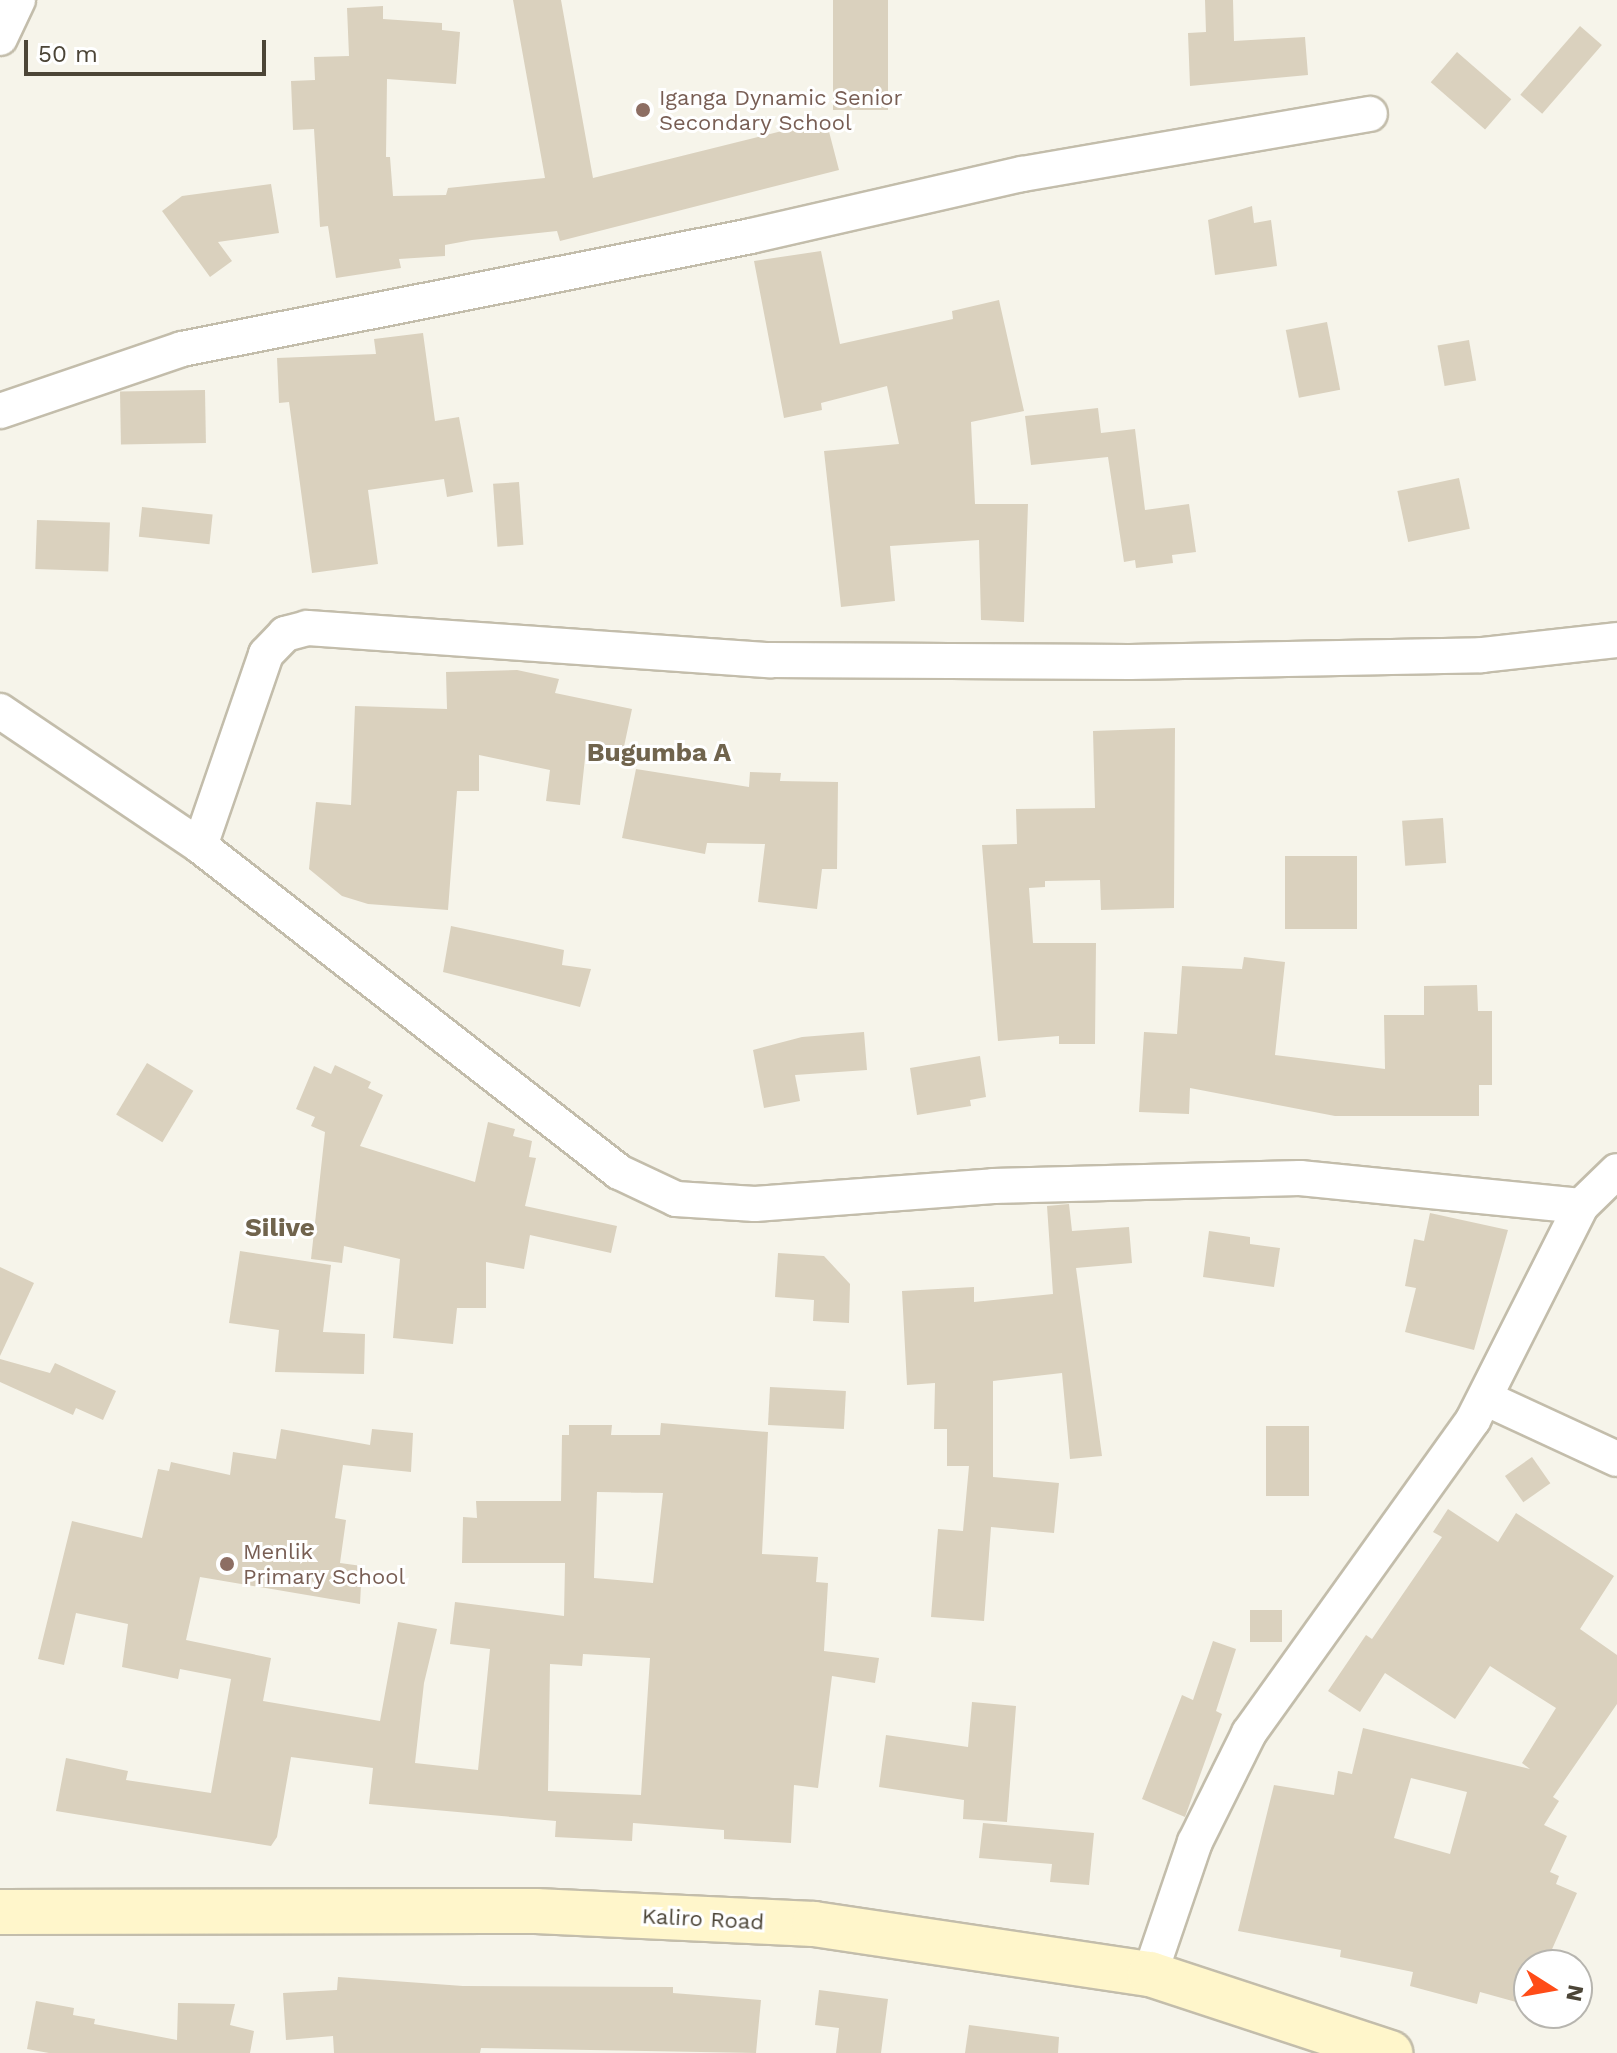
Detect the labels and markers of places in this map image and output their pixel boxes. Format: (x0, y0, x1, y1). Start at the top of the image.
place label: Iganga Dynamic Senior Secondary School (659, 84, 903, 136)
marker: Iganga Dynamic Senior Secondary School (634, 101, 652, 119)
place label: Menlik Primary School (243, 1538, 406, 1590)
marker: Menlik Primary School (218, 1555, 236, 1573)

